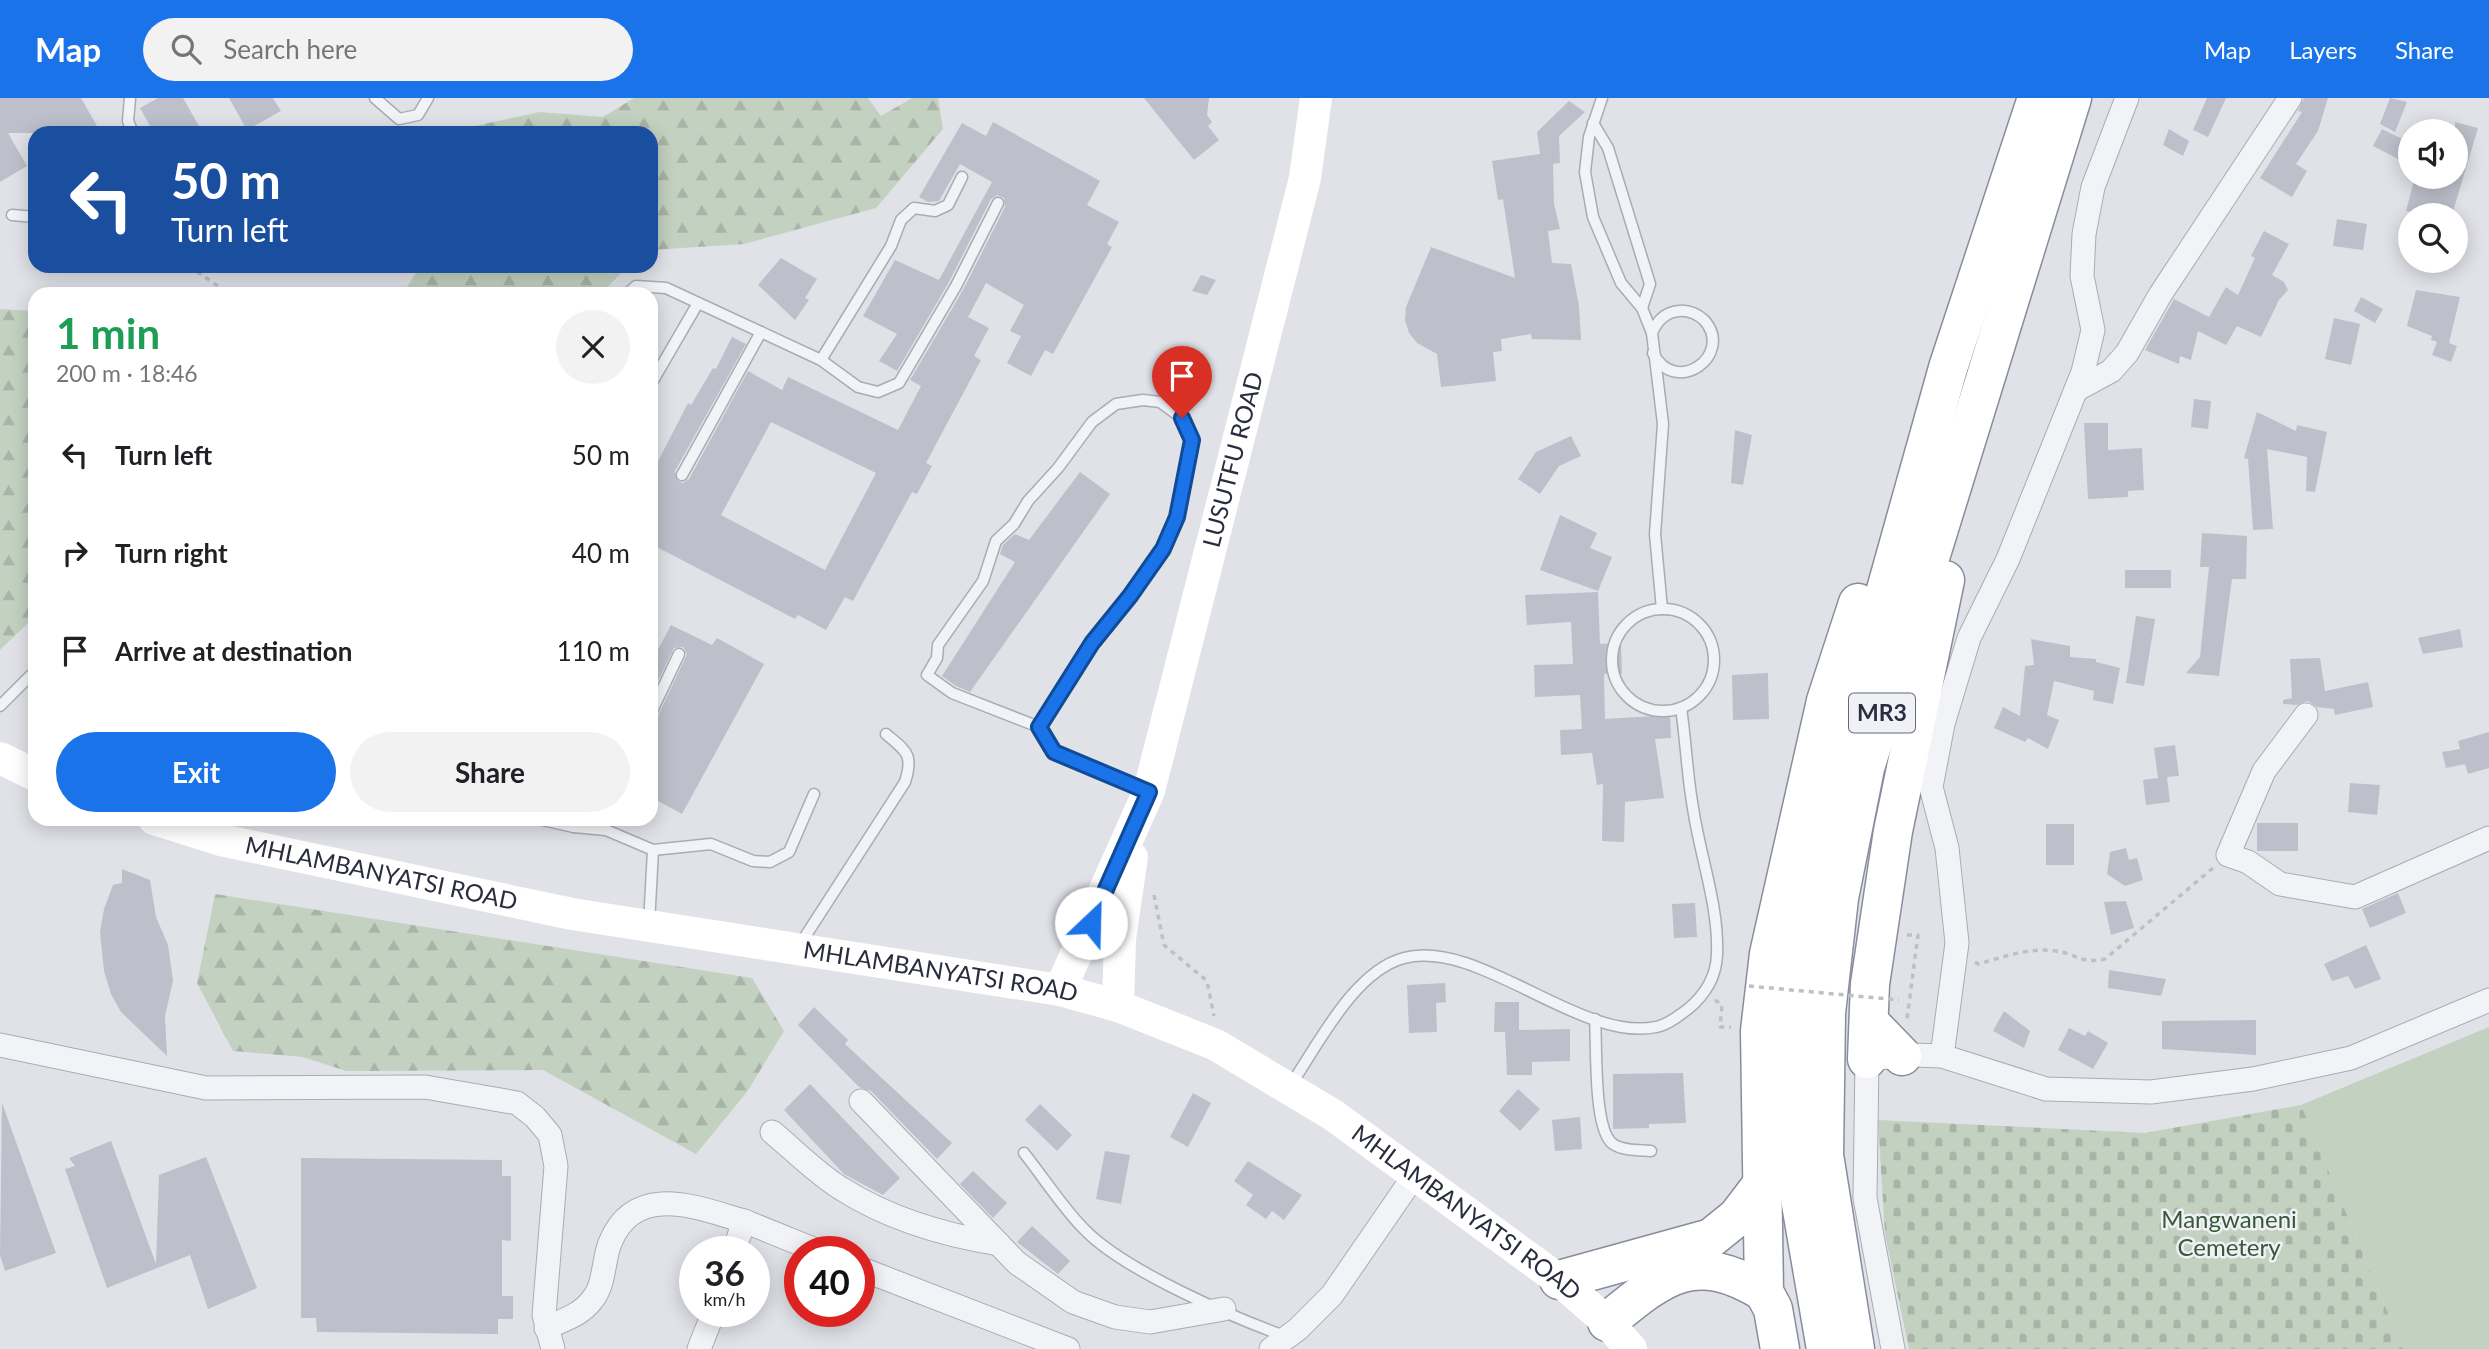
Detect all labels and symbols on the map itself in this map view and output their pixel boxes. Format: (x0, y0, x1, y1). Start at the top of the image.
pin (1152, 346, 1212, 418)
street label: LUSUTFU ROAD (1196, 368, 1268, 550)
road number: MR3 (1849, 694, 1915, 733)
street label: MHLAMBANYATSI ROAD (243, 830, 520, 915)
position arrow (1054, 886, 1128, 960)
street label: MHLAMBANYATSI ROAD (802, 934, 1082, 1007)
street label: MHLAMBANYATSI ROAD (1347, 1118, 1588, 1306)
park label: Mangwaneni Cemetery (2161, 1204, 2297, 1261)
speed limit sign: 40 (784, 1236, 875, 1327)

